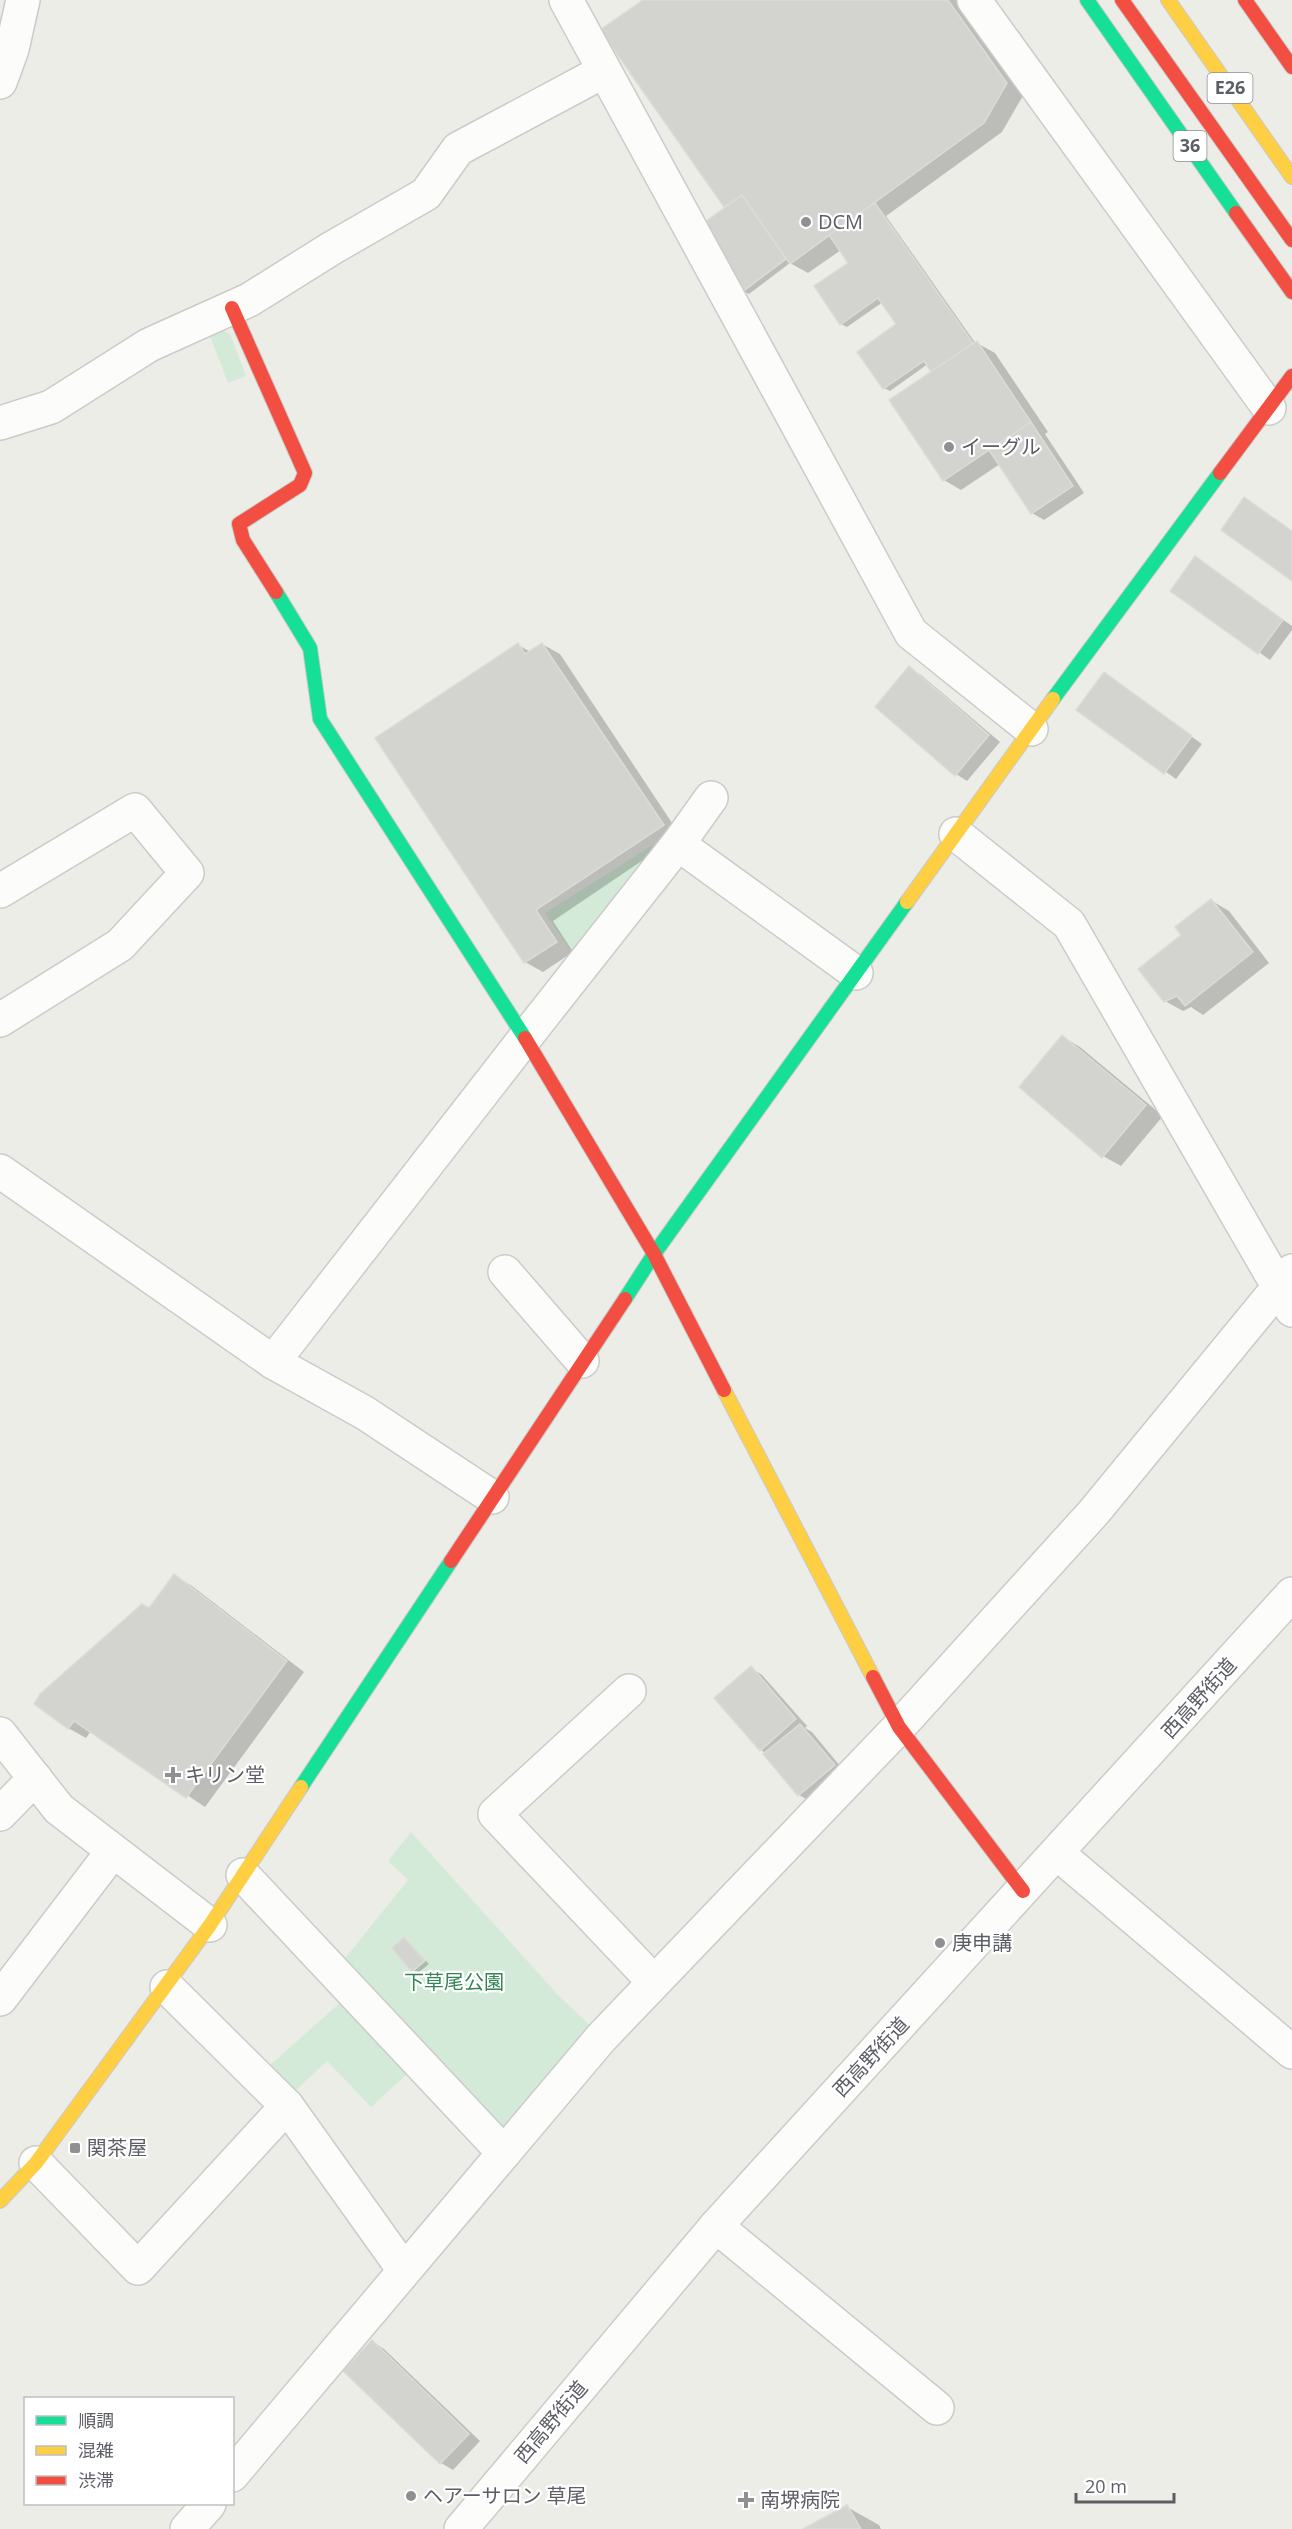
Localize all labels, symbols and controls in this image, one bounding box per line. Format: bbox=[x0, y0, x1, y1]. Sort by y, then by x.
road number: E26 bbox=[1208, 73, 1252, 103]
road number: 36 bbox=[1174, 131, 1206, 161]
place label: DCM bbox=[818, 208, 863, 235]
marker: DCM bbox=[799, 215, 813, 229]
place label: イーグル bbox=[961, 433, 1041, 460]
marker: イーグル bbox=[942, 440, 956, 454]
street label: 西高野街道 bbox=[1155, 1651, 1242, 1744]
place label: キリン堂 bbox=[185, 1761, 265, 1788]
marker: キリン堂 bbox=[166, 1768, 180, 1782]
place label: 庚申講 bbox=[952, 1929, 1012, 1956]
marker: 庚申講 bbox=[933, 1936, 947, 1950]
park label: 下草尾公園 bbox=[404, 1968, 504, 1995]
street label: 西高野街道 bbox=[827, 2011, 915, 2102]
place label: 関茶屋 bbox=[87, 2134, 147, 2161]
marker: 関茶屋 bbox=[68, 2141, 82, 2155]
street label: 西高野街道 bbox=[508, 2375, 593, 2469]
legend bbox=[24, 2397, 234, 2505]
text: 順調 bbox=[78, 2408, 114, 2432]
text: 混雑 bbox=[78, 2438, 114, 2462]
scale bar bbox=[1076, 2466, 1174, 2504]
text: 渋滞 bbox=[78, 2468, 114, 2492]
text: 20 m bbox=[1085, 2474, 1127, 2498]
place label: ヘアーサロン 草尾 bbox=[423, 2482, 587, 2509]
place label: 南堺病院 bbox=[760, 2486, 840, 2513]
marker: ヘアーサロン 草尾 bbox=[404, 2489, 418, 2503]
marker: 南堺病院 bbox=[737, 2491, 755, 2509]

